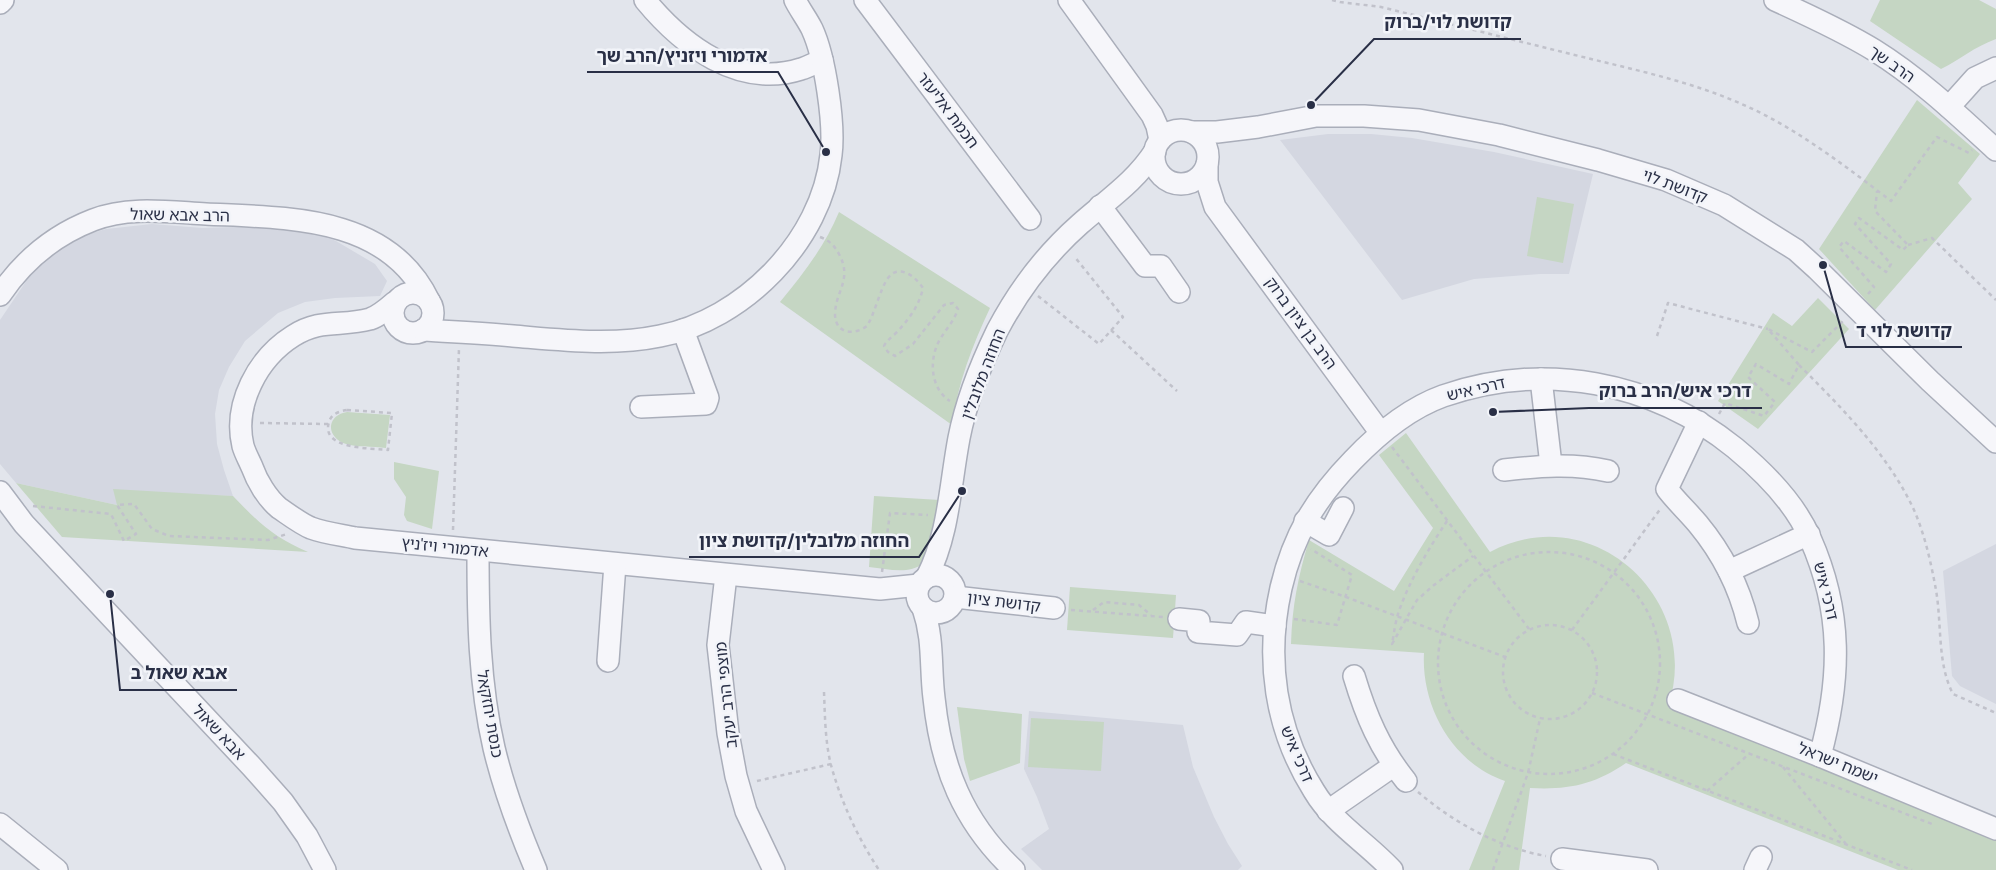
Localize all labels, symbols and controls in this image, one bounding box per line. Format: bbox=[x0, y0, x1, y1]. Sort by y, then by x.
callout: קדושת לוי/ברוק bbox=[1374, 6, 1521, 39]
text: קדושת לוי/ברוק bbox=[1384, 10, 1512, 34]
callout: אדמורי ויזניץ/הרב שך bbox=[587, 39, 778, 72]
street label: הרב שך bbox=[1865, 41, 1919, 87]
text: אדמורי ויזניץ/הרב שך bbox=[597, 44, 767, 68]
street label: חכמת אליעזר bbox=[912, 68, 984, 152]
street label: קדושת לוי bbox=[1639, 164, 1711, 208]
street label: הרב אבא שאול bbox=[130, 204, 230, 226]
street label: הרב בן ציון ברוק bbox=[1260, 273, 1342, 373]
callout: קדושת לוי ד bbox=[1846, 314, 1962, 347]
text: קדושת לוי ד bbox=[1856, 319, 1952, 343]
street label: החוזה מלובלין bbox=[956, 325, 1010, 423]
street label: דרכי איש bbox=[1445, 372, 1508, 406]
callout: דרכי איש/הרב ברוק bbox=[1589, 375, 1762, 408]
text: דרכי איש/הרב ברוק bbox=[1599, 379, 1751, 403]
callout: החוזה מלובלין/קדושת ציון bbox=[689, 524, 919, 557]
text: החוזה מלובלין/קדושת ציון bbox=[699, 529, 909, 553]
street label: אדמורי ויז'ניץ bbox=[400, 532, 490, 562]
street label: דרכי איש bbox=[1809, 560, 1843, 623]
street label: קדושת ציון bbox=[966, 587, 1042, 617]
street label: מוצפי הרב יעקב bbox=[710, 641, 742, 749]
callout: אבא שאול ב bbox=[120, 657, 237, 690]
text: אבא שאול ב bbox=[131, 661, 227, 685]
street label: כנסת יחזקאל bbox=[472, 669, 508, 759]
street label: אבא שאול bbox=[188, 700, 250, 764]
street label: דרכי איש bbox=[1276, 722, 1318, 786]
street label: ישמח ישראל bbox=[1795, 737, 1881, 789]

